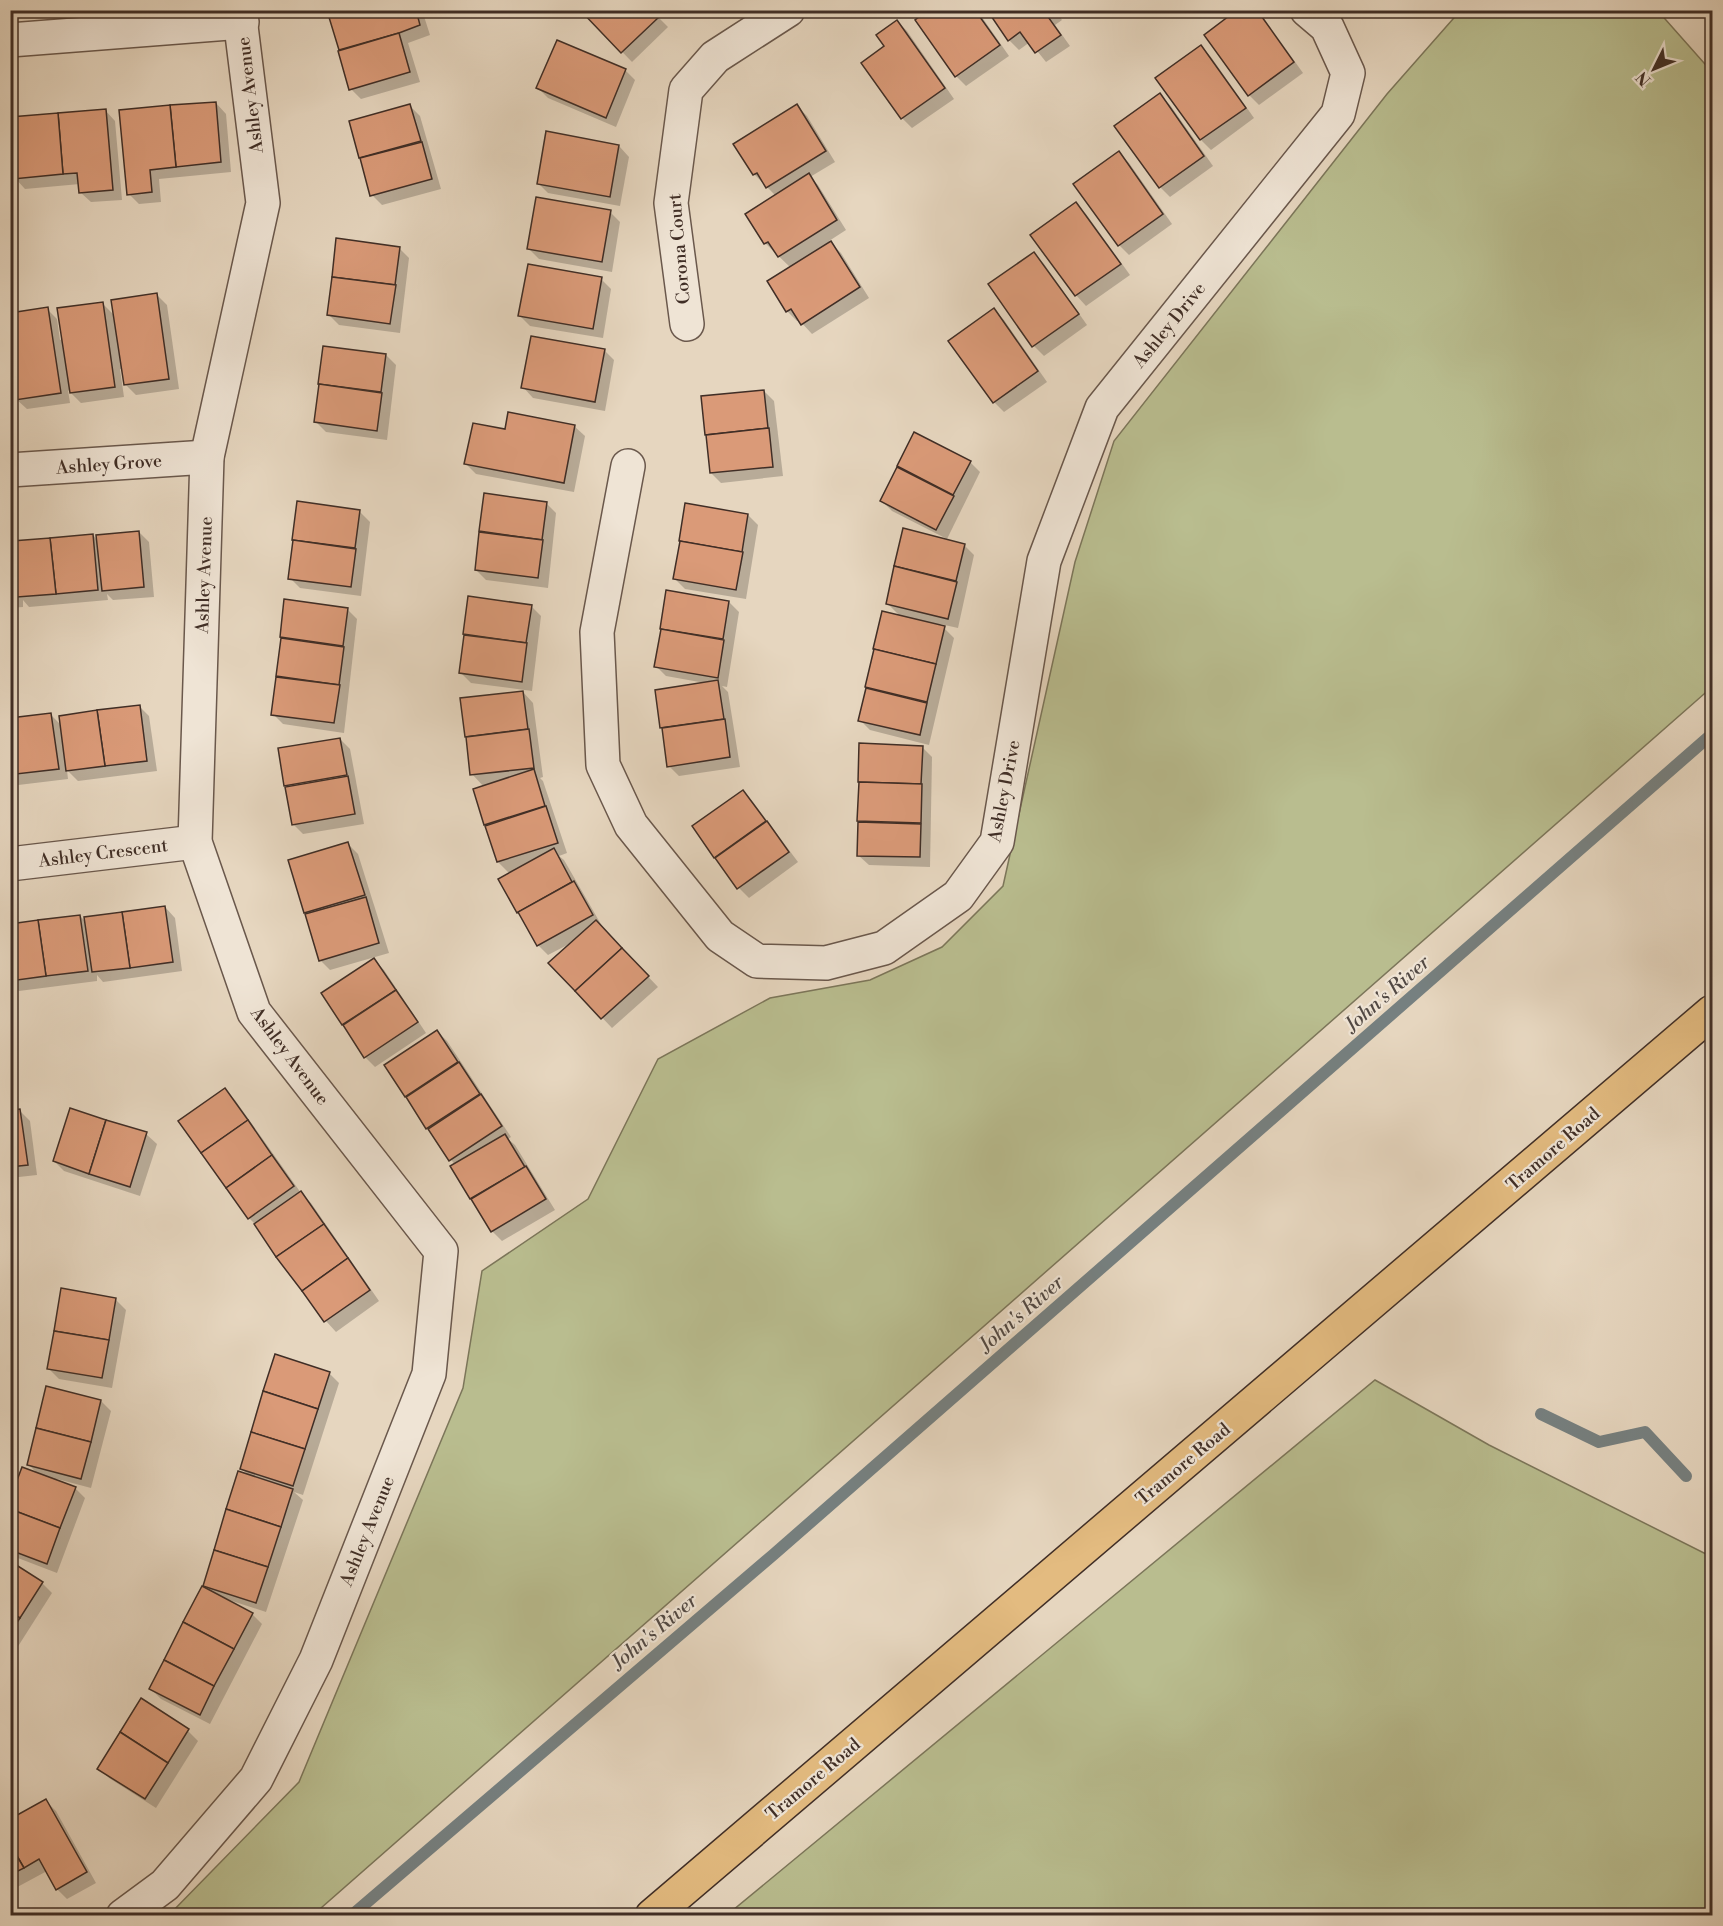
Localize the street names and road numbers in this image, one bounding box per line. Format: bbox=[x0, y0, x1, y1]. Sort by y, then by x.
street label: Ashley Avenue bbox=[232, 35, 269, 155]
street label: Corona Court bbox=[663, 192, 696, 305]
street label: Ashley Drive bbox=[1127, 278, 1211, 374]
street label: Ashley Grove bbox=[54, 449, 163, 480]
street label: Ashley Avenue bbox=[191, 516, 218, 635]
street label: Ashley Drive bbox=[983, 738, 1026, 845]
street label: Ashley Crescent bbox=[36, 834, 170, 873]
street label: Ashley Avenue bbox=[245, 1002, 334, 1110]
street label: Tramore Road bbox=[1502, 1102, 1606, 1196]
street label: Tramore Road bbox=[1131, 1418, 1236, 1511]
street label: Ashley Avenue bbox=[334, 1473, 400, 1591]
street label: Tramore Road bbox=[761, 1733, 866, 1826]

